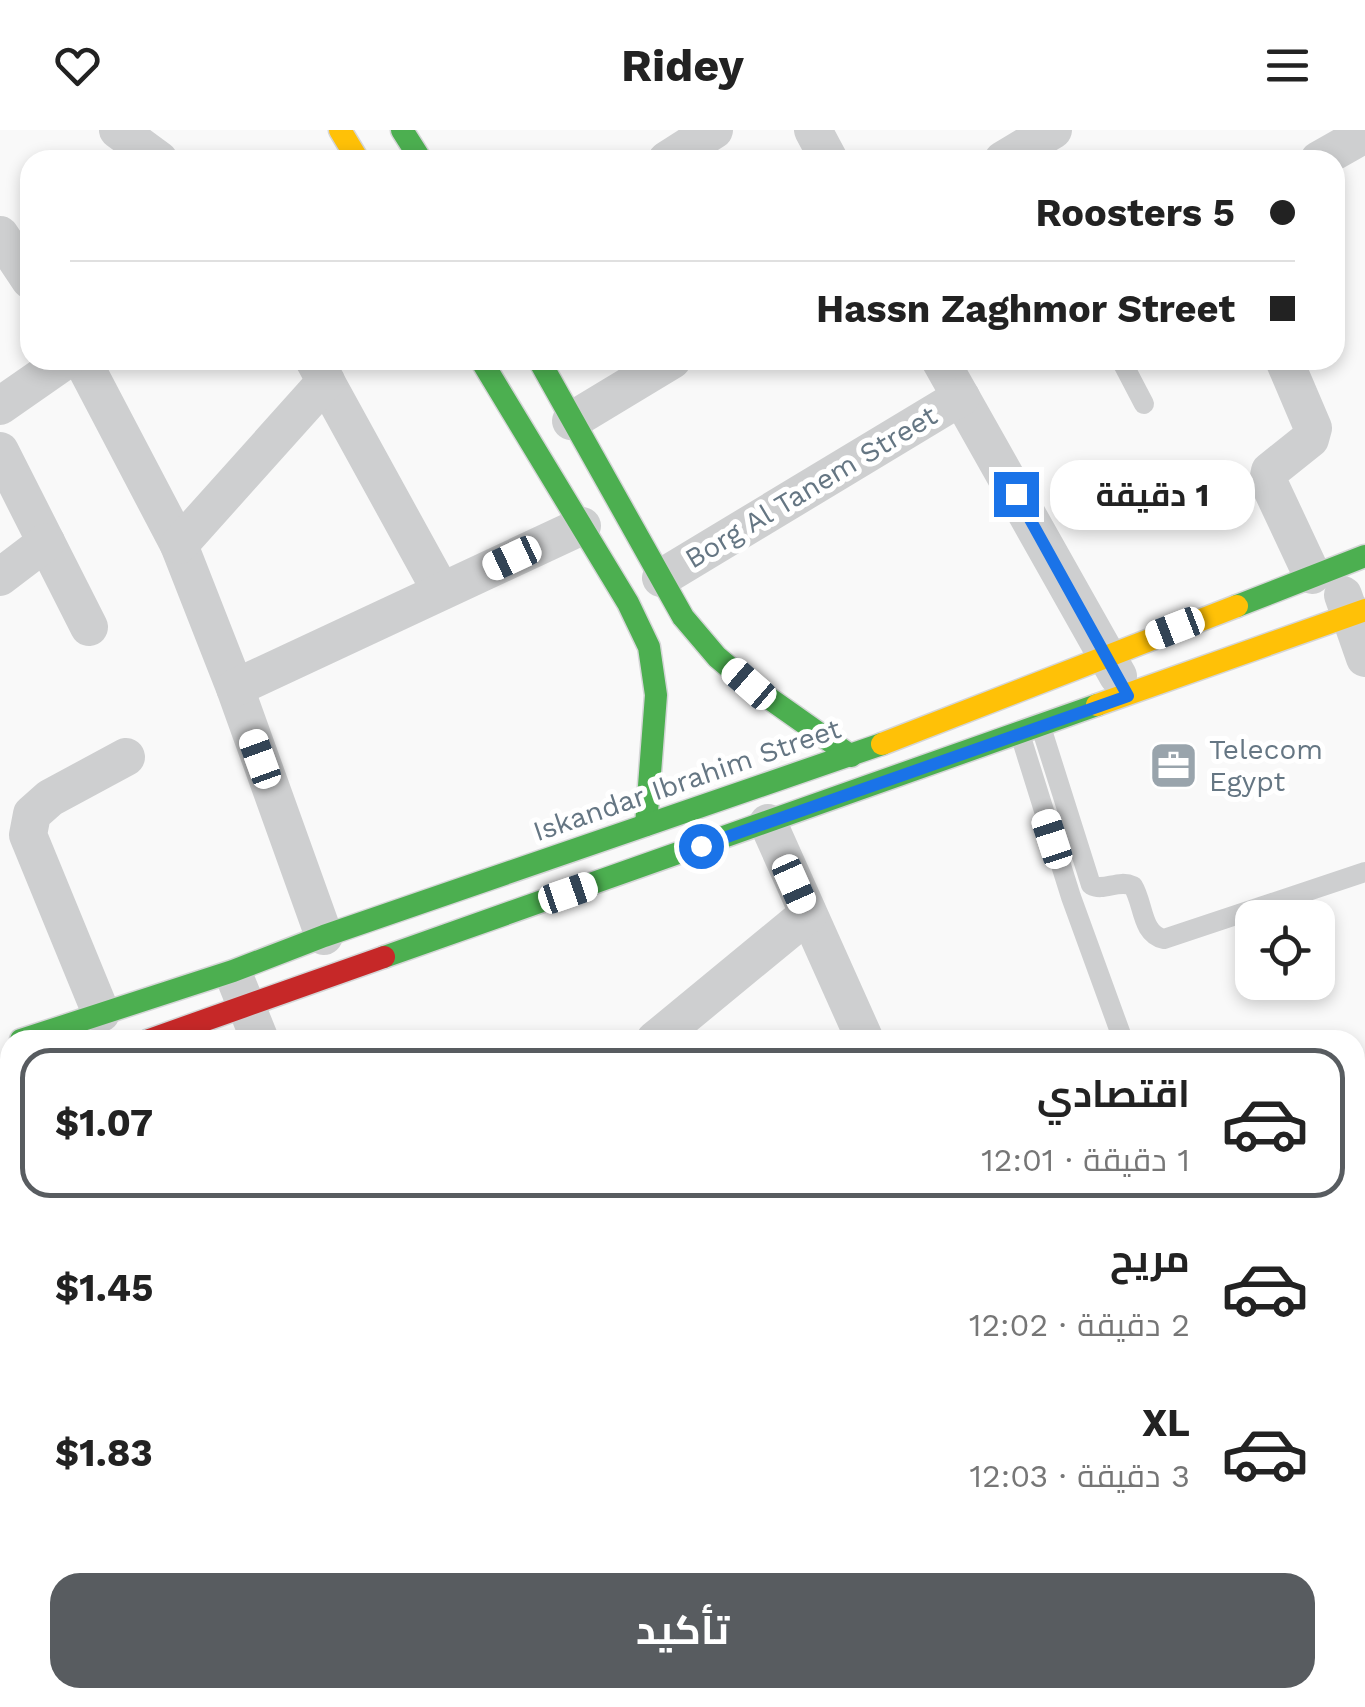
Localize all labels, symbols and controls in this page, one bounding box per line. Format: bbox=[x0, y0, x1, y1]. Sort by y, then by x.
icon: heart bbox=[50, 38, 105, 93]
icon: menu bbox=[1260, 38, 1315, 93]
text: Ridey bbox=[621, 39, 744, 92]
text: 5 Roosters bbox=[1035, 191, 1235, 235]
text: Hassn Zaghmor Street bbox=[816, 287, 1235, 331]
street label: Borg Al Tanem Street bbox=[679, 399, 943, 575]
callout: 1 دقيقة bbox=[1051, 459, 1256, 529]
route end bbox=[994, 472, 1039, 517]
text: 1 دقيقة bbox=[1096, 476, 1209, 514]
car bbox=[478, 532, 546, 584]
car bbox=[1142, 603, 1208, 653]
car bbox=[717, 653, 781, 715]
street label: Iskandar Ibrahim Street bbox=[529, 712, 845, 848]
car bbox=[236, 726, 284, 792]
place label: Telecom Egypt bbox=[1209, 733, 1323, 798]
office icon: Telecom Egypt bbox=[1148, 739, 1200, 791]
car bbox=[1028, 806, 1076, 872]
route start bbox=[679, 824, 724, 869]
car bbox=[768, 850, 820, 918]
car bbox=[535, 869, 601, 917]
map controls bbox=[1235, 900, 1335, 1000]
button: locate bbox=[1235, 900, 1335, 1000]
text: اقتصادي bbox=[1037, 1072, 1190, 1116]
icon: car bbox=[1220, 1078, 1310, 1168]
text: $1.07 bbox=[55, 1101, 153, 1145]
text: 1 دقيقة · 12:01 bbox=[981, 1141, 1190, 1179]
text: مريح bbox=[1110, 1237, 1190, 1281]
icon: car bbox=[1220, 1243, 1310, 1333]
text: $1.45 bbox=[55, 1266, 153, 1310]
text: 2 دقيقة · 12:02 bbox=[969, 1306, 1190, 1344]
text: XL bbox=[1142, 1401, 1190, 1445]
icon: car bbox=[1220, 1408, 1310, 1498]
text: $1.83 bbox=[55, 1431, 153, 1475]
text: 3 دقيقة · 12:03 bbox=[970, 1457, 1190, 1495]
button: تأكيد bbox=[50, 1573, 1315, 1688]

